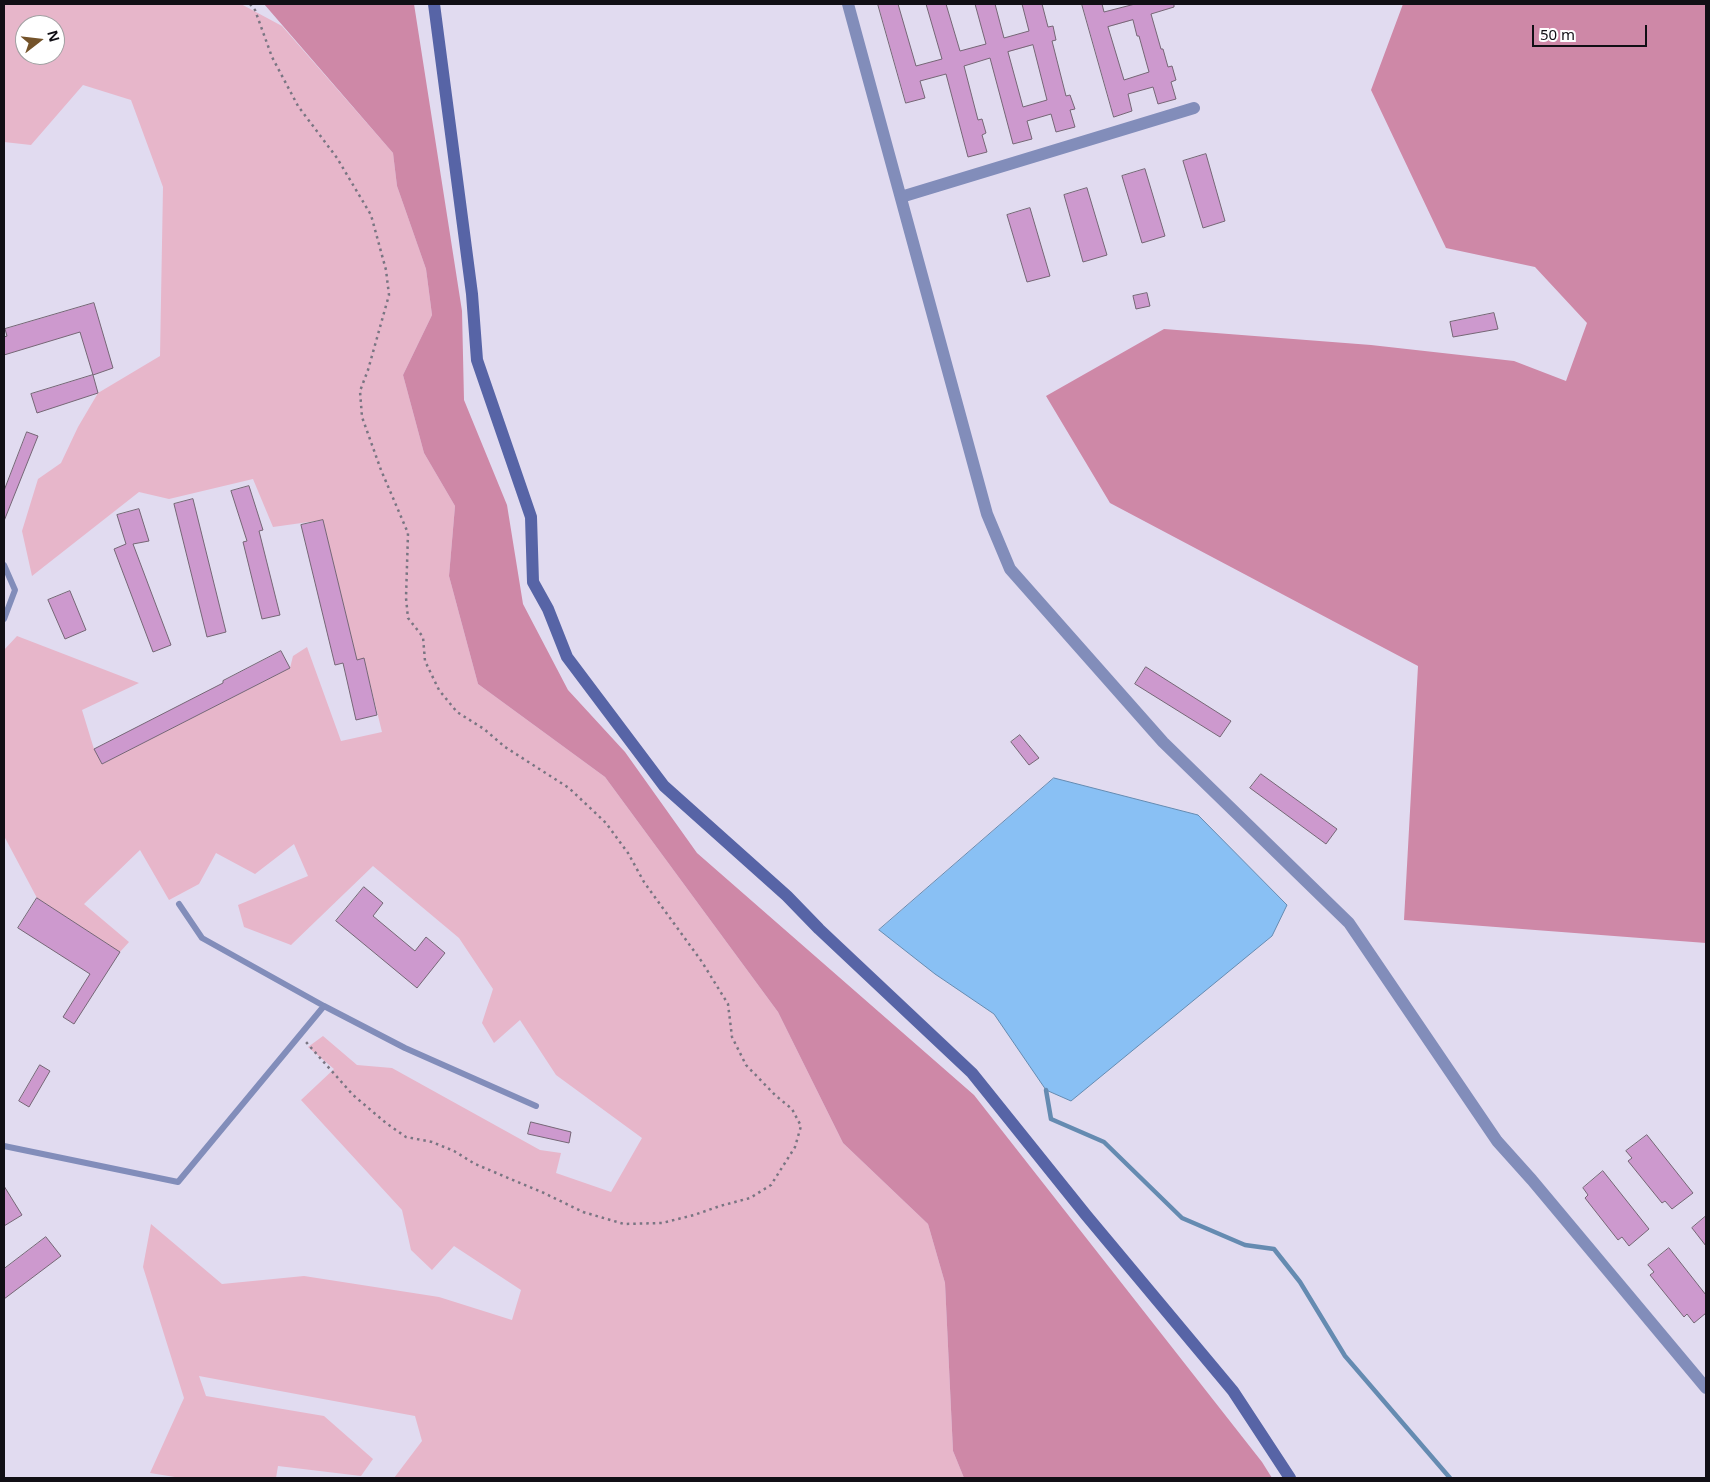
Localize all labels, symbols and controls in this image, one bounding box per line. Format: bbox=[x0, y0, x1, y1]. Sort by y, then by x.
north arrow bbox=[15, 15, 65, 65]
scale bar bbox=[1535, 15, 1650, 47]
text: 50 m bbox=[1540, 24, 1575, 44]
text: N bbox=[43, 28, 65, 44]

